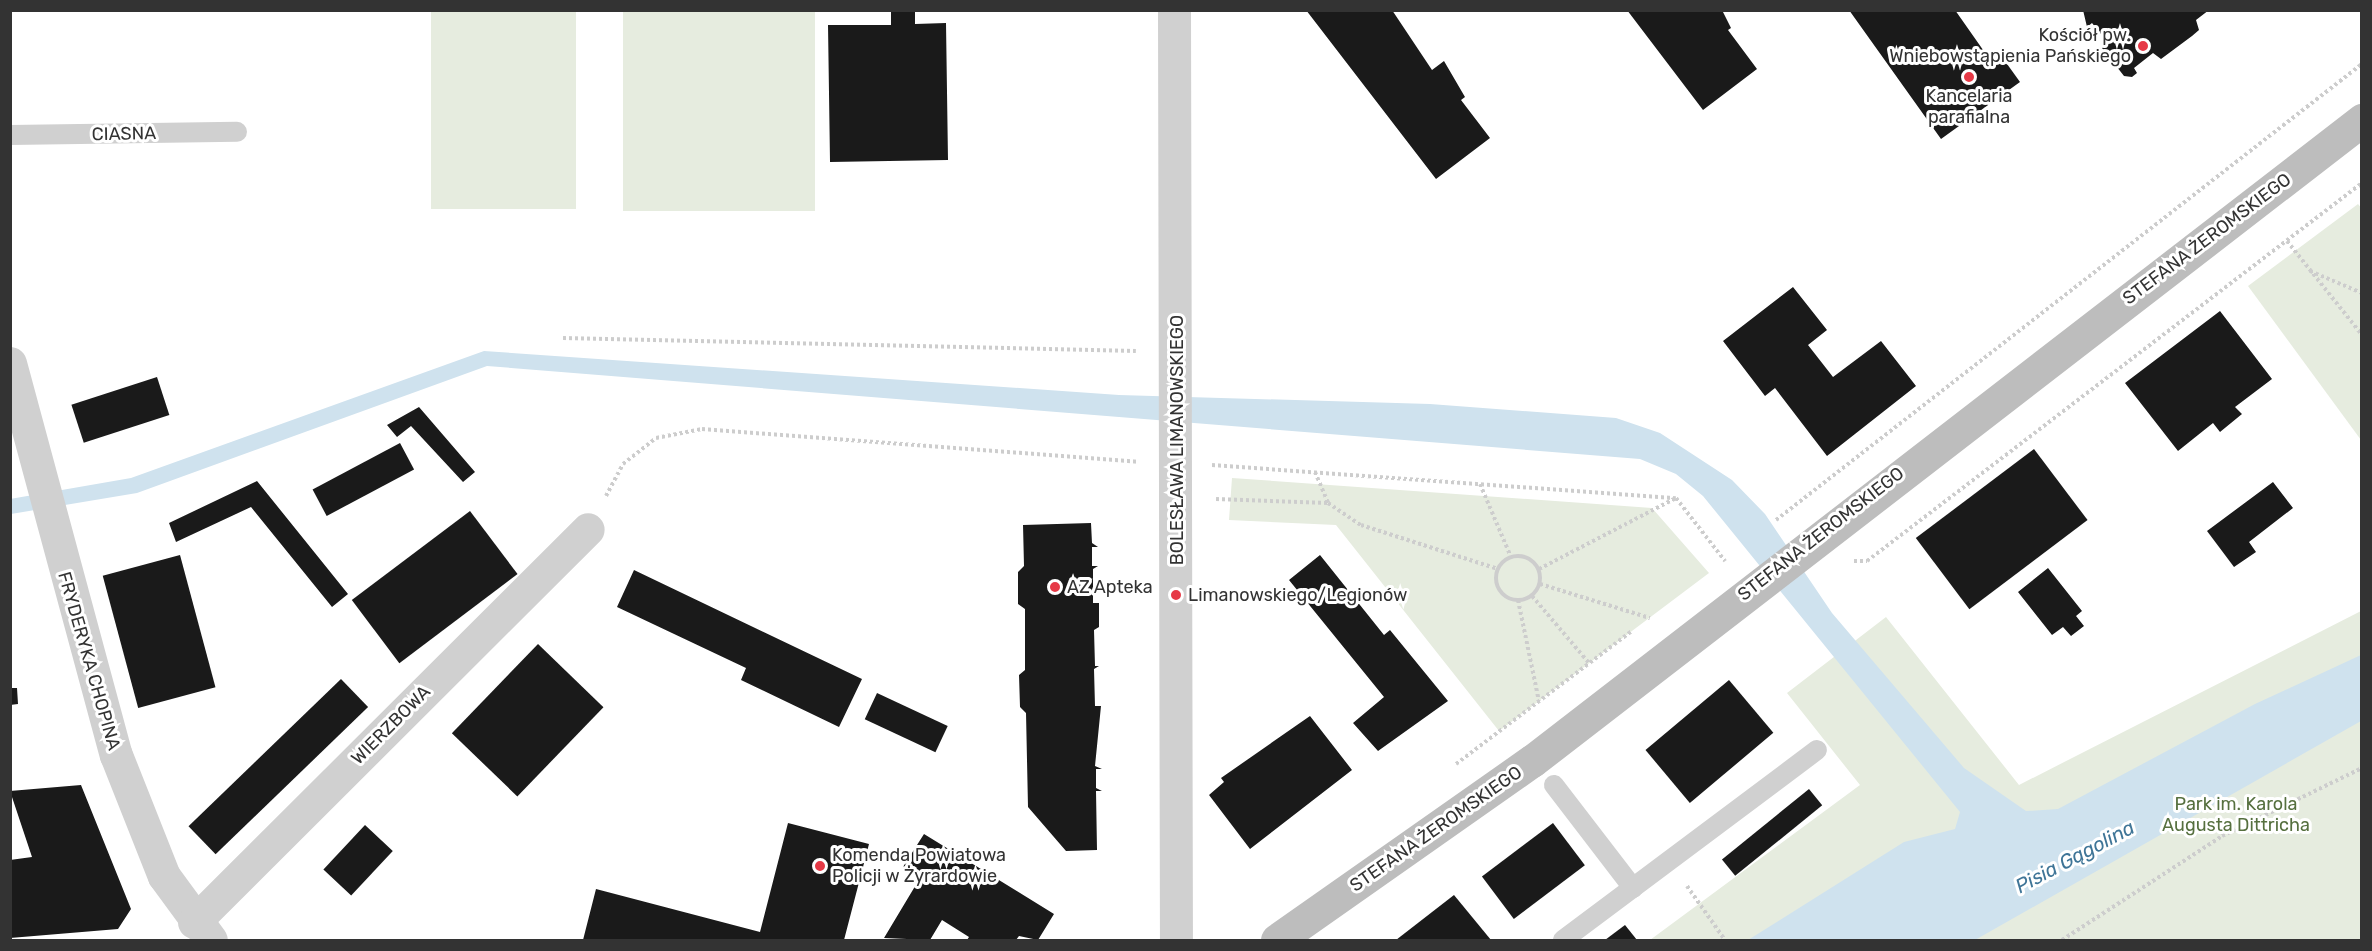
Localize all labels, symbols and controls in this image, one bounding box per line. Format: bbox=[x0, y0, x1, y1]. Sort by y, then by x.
place label: Kościół pw. Wniebowstąpienia Pańskiego bbox=[1889, 25, 2131, 68]
marker: Kościół pw. Wniebowstąpienia Pańskiego bbox=[2136, 39, 2150, 53]
marker: Kancelaria parafialna bbox=[1962, 70, 1976, 84]
place label: Kancelaria parafialna bbox=[1926, 86, 2012, 128]
street label: CIASNA bbox=[92, 123, 156, 145]
street label: STEFANA ŻEROMSKIEGO bbox=[2119, 169, 2295, 309]
street label: BOLESŁAWA LIMANOWSKIEGO bbox=[1166, 314, 1188, 566]
street label: STEFANA ŻEROMSKIEGO bbox=[1733, 462, 1909, 606]
street label: FRYDERYKA CHOPINA bbox=[53, 569, 125, 753]
place label: AZ Apteka bbox=[1067, 576, 1153, 598]
marker: AZ Apteka bbox=[1048, 580, 1062, 594]
place label: Limanowskiego/Legionów bbox=[1188, 584, 1407, 606]
marker: Limanowskiego/Legionów bbox=[1169, 588, 1183, 602]
street label: WIERZBOWA bbox=[347, 681, 435, 769]
street label: STEFANA ŻEROMSKIEGO bbox=[1346, 761, 1526, 897]
park label: Park im. Karola Augusta Dittricha bbox=[2162, 794, 2310, 836]
water label: Pisia Gągolina bbox=[2011, 815, 2139, 899]
place label: Komenda Powiatowa Policji w Żyrardowie bbox=[832, 845, 1006, 888]
marker: Komenda Powiatowa Policji w Żyrardowie bbox=[813, 859, 827, 873]

